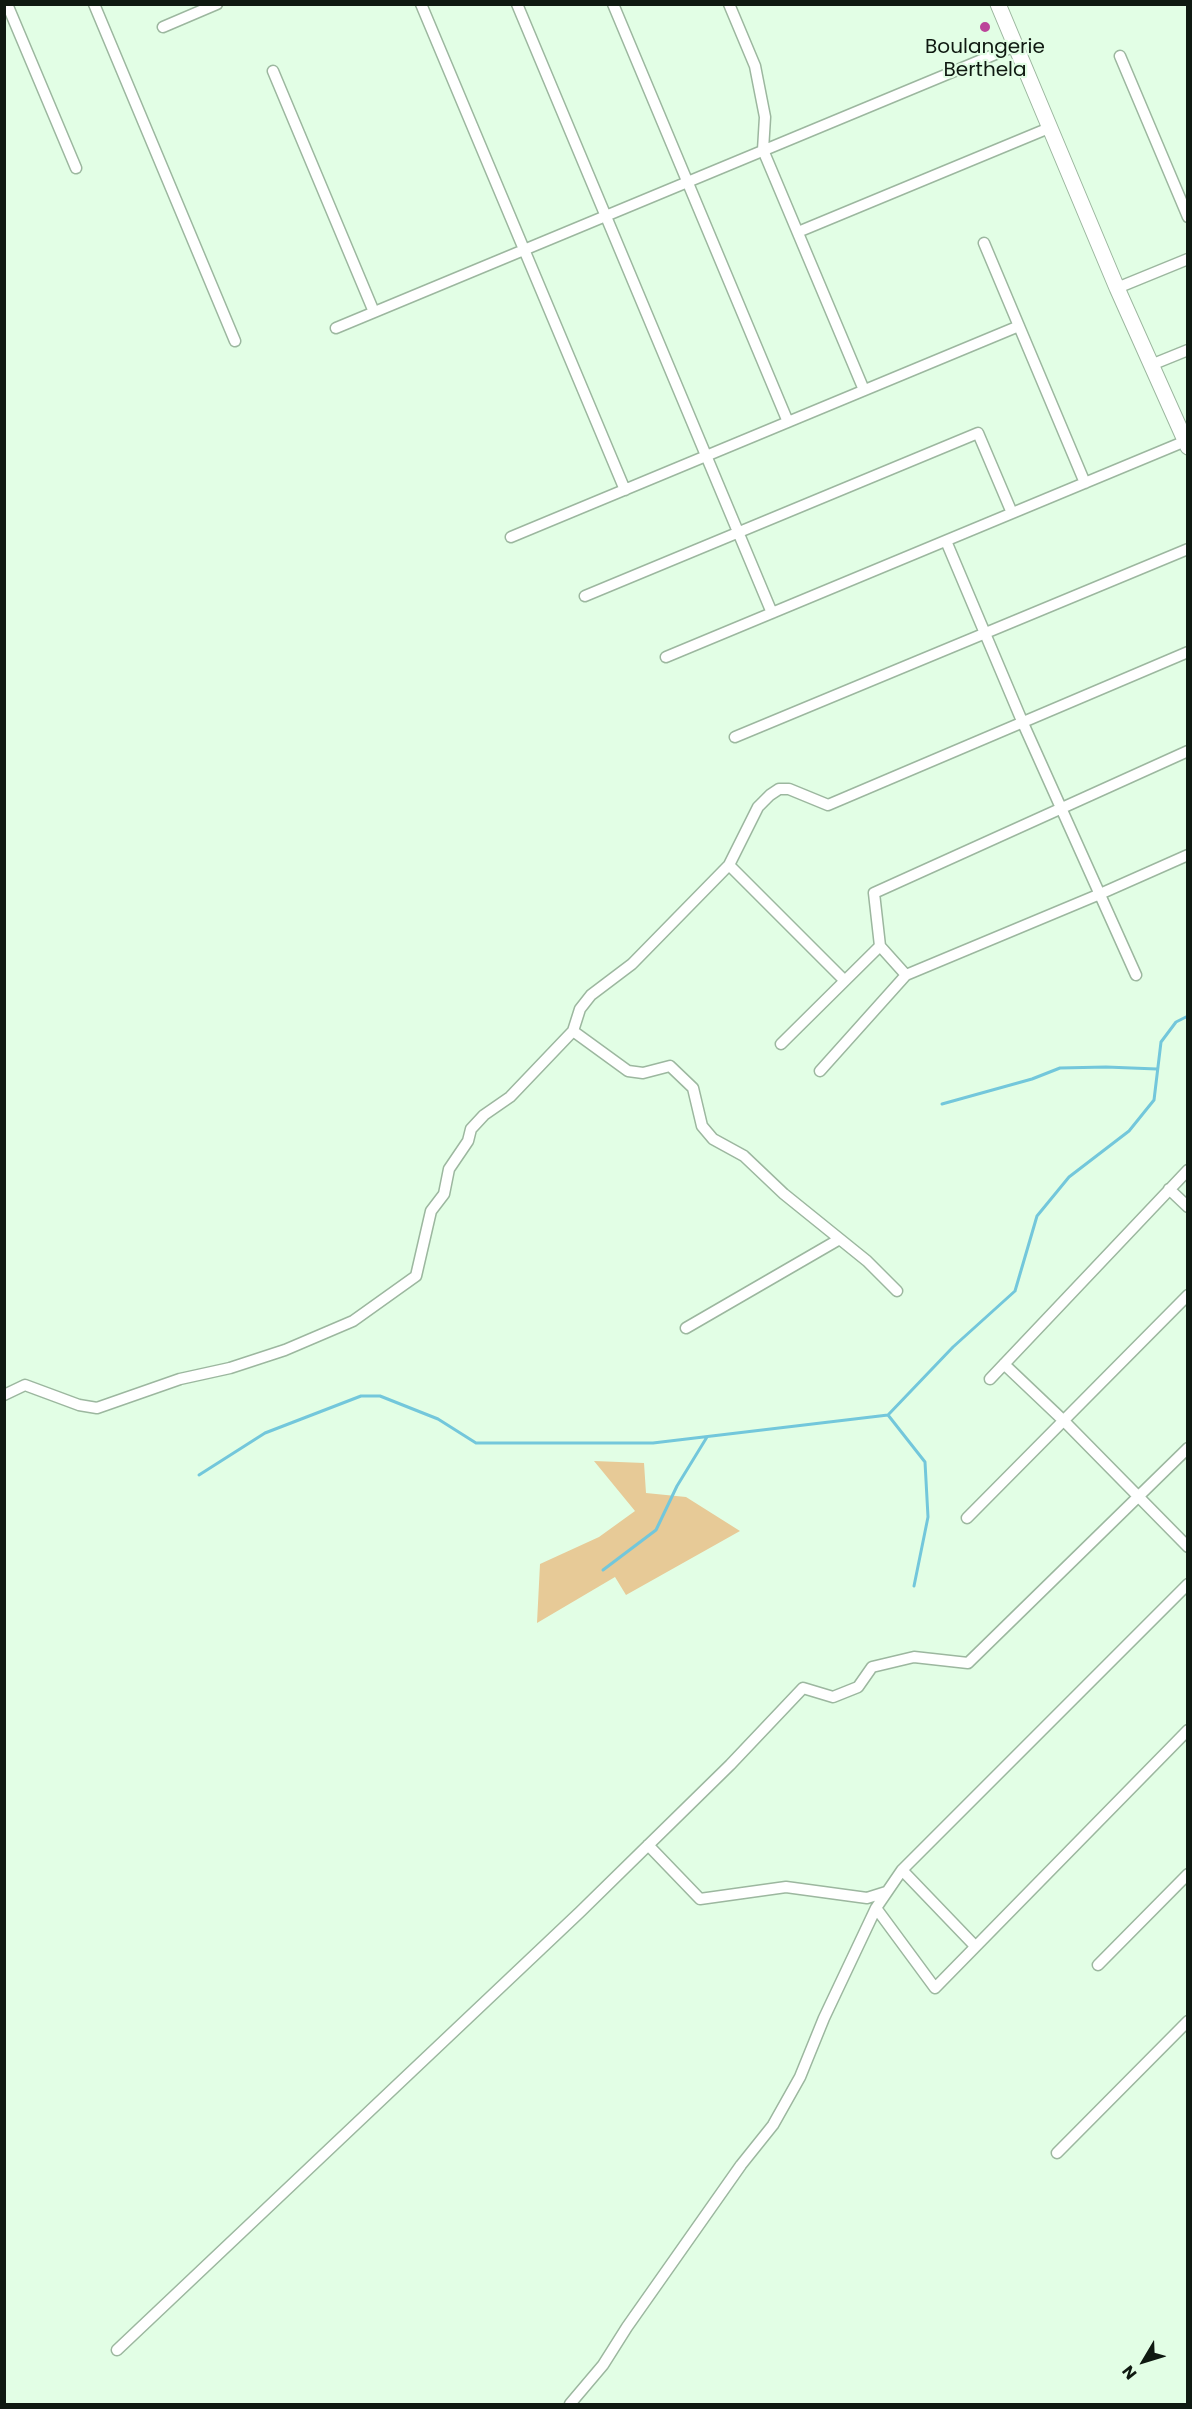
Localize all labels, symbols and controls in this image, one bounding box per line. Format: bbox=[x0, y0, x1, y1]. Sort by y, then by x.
marker: Boulangerie Berthela bbox=[978, 20, 992, 34]
place label: Boulangerie Berthela bbox=[925, 36, 1045, 83]
north arrow bbox=[1114, 2331, 1174, 2391]
text: N bbox=[1117, 2361, 1142, 2384]

